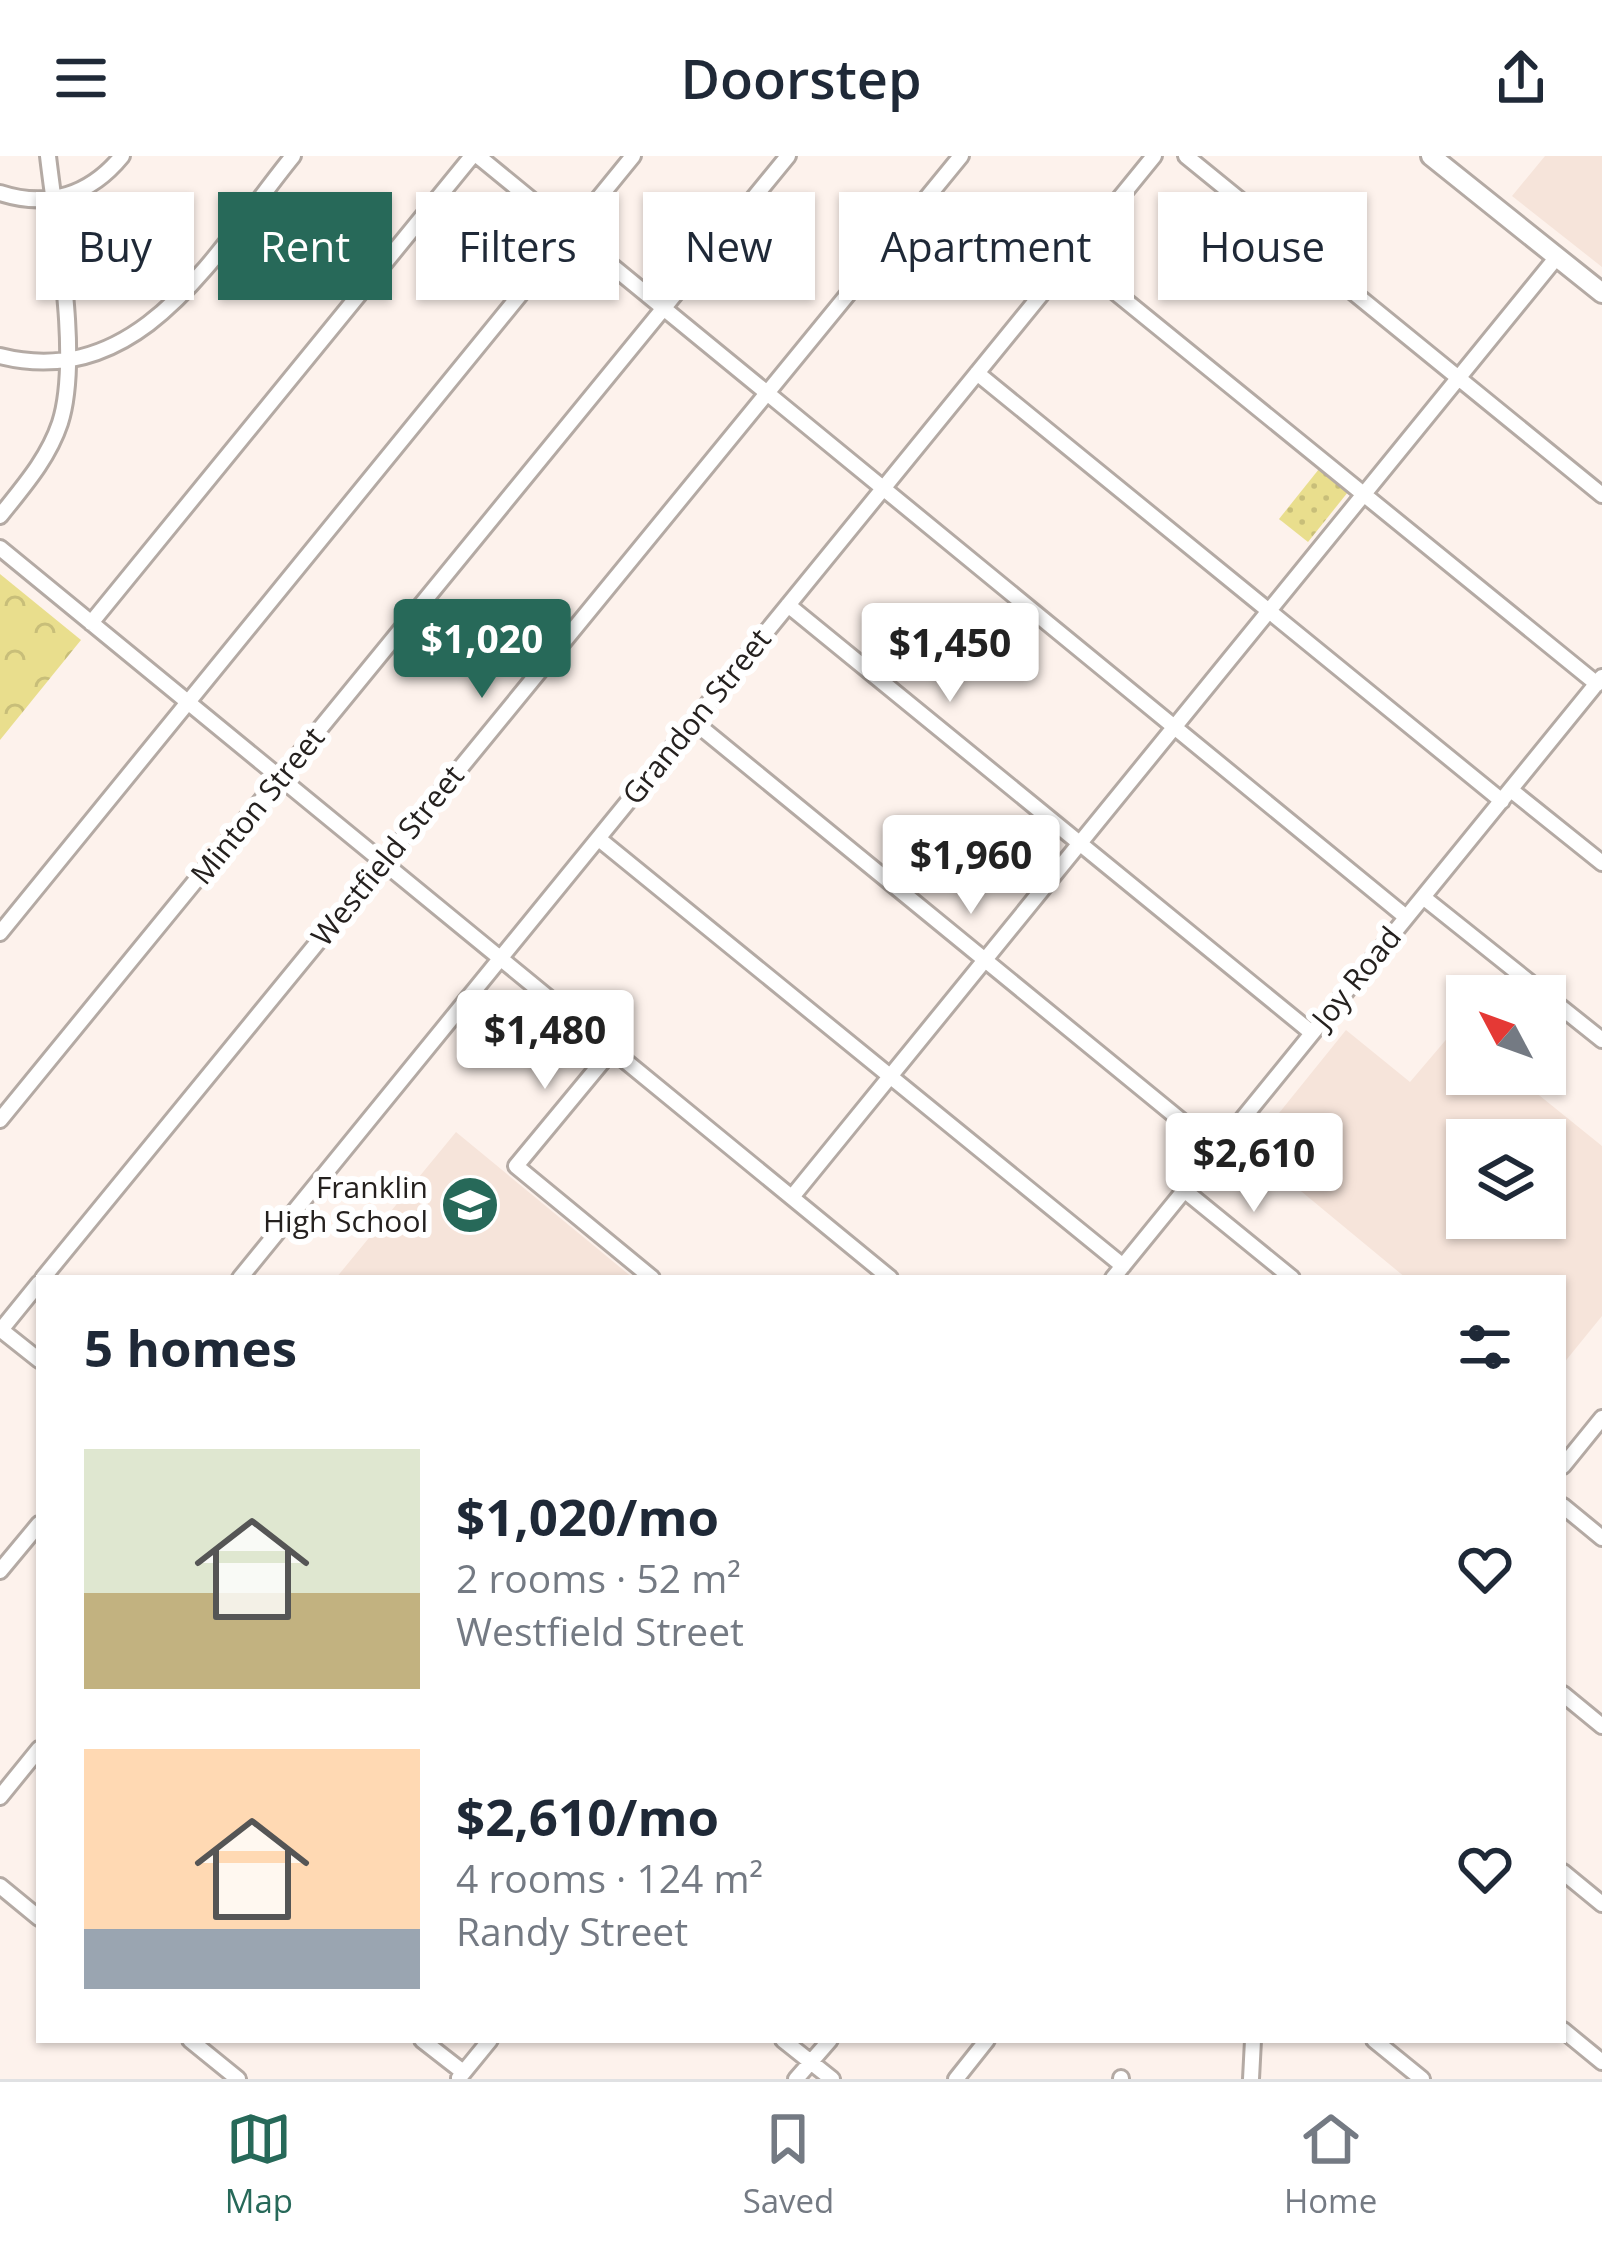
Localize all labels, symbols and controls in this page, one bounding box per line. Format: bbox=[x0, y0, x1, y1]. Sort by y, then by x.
text: Doorstep bbox=[680, 41, 922, 115]
icon: menu bbox=[48, 45, 114, 111]
icon: share bbox=[1488, 45, 1554, 111]
chip: Buy bbox=[36, 192, 194, 300]
chip: Rent bbox=[218, 192, 392, 300]
chip: Filters bbox=[416, 192, 619, 300]
chip: New bbox=[643, 192, 815, 300]
chip: Apartment bbox=[839, 192, 1134, 300]
chip: House bbox=[1158, 192, 1367, 300]
pin: $1,020 bbox=[384, 599, 580, 701]
pin: $1,450 bbox=[852, 603, 1048, 705]
text: $1,020 bbox=[421, 611, 543, 664]
text: $1,450 bbox=[889, 615, 1011, 668]
street label: Grandon Street bbox=[612, 619, 780, 813]
street label: Minton Street bbox=[181, 718, 333, 892]
street label: Westfield Street bbox=[301, 756, 472, 954]
pin: $1,960 bbox=[873, 815, 1069, 917]
text: $1,960 bbox=[910, 827, 1032, 880]
street label: Joy Road bbox=[1300, 917, 1410, 1039]
north arrow bbox=[1446, 975, 1566, 1095]
map controls bbox=[1446, 975, 1566, 1239]
pin: $1,480 bbox=[447, 990, 643, 1092]
text: $1,480 bbox=[484, 1002, 606, 1055]
pin: $2,610 bbox=[1156, 1113, 1352, 1215]
button: layers bbox=[1446, 1119, 1566, 1239]
text: $2,610 bbox=[1193, 1125, 1315, 1178]
place label: Franklin High School bbox=[263, 1166, 428, 1241]
school or university icon: Franklin High School bbox=[439, 1174, 501, 1236]
text: 5 homes bbox=[84, 1312, 297, 1382]
icon: filters bbox=[1452, 1314, 1518, 1380]
text: $1,020/mo bbox=[456, 1481, 719, 1551]
icon: home bbox=[180, 1497, 324, 1641]
icon: heart bbox=[1452, 1536, 1518, 1602]
text: 2 rooms · 52 m² bbox=[456, 1551, 741, 1604]
text: Westfield Street bbox=[456, 1604, 744, 1657]
text: $2,610/mo bbox=[456, 1781, 719, 1851]
icon: home bbox=[180, 1797, 324, 1941]
icon: heart bbox=[1452, 1836, 1518, 1902]
text: 4 rooms · 124 m² bbox=[456, 1851, 763, 1904]
text: Randy Street bbox=[456, 1904, 688, 1957]
tab: Map bbox=[225, 2106, 293, 2223]
tab: Saved bbox=[743, 2106, 834, 2223]
tab: Home bbox=[1284, 2106, 1377, 2223]

